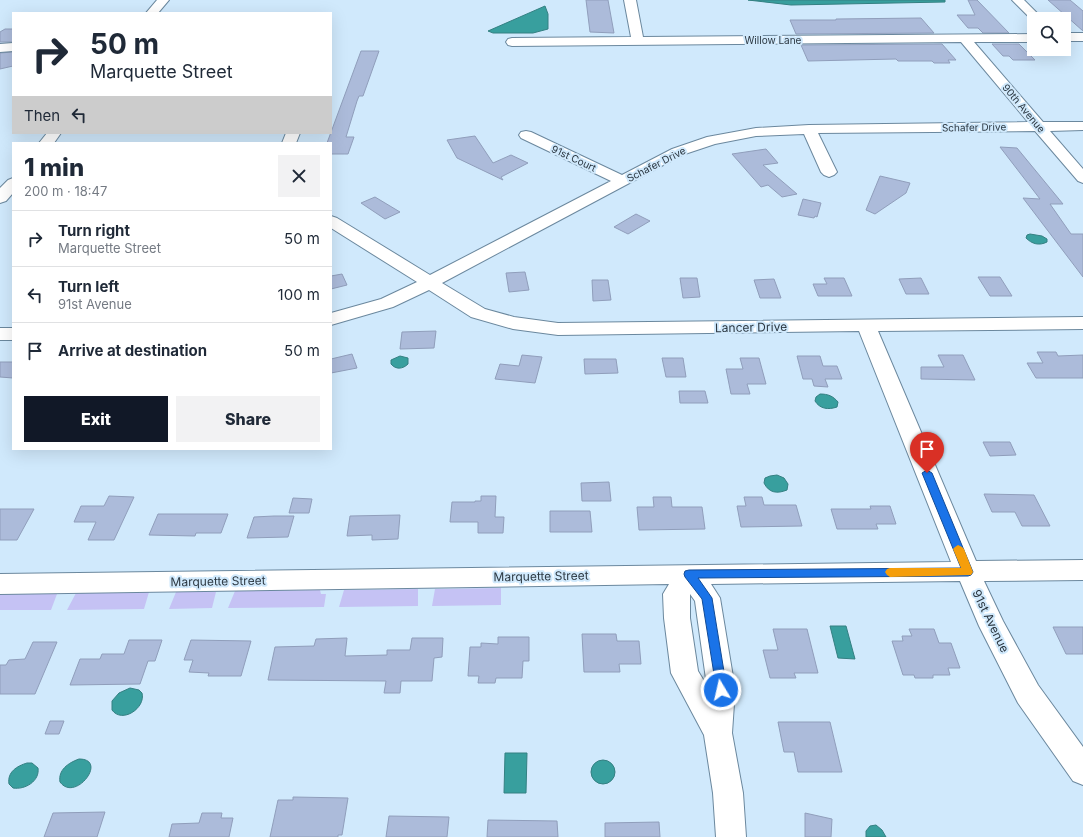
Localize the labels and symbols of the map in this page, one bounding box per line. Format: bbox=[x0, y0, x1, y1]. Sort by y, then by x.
street label: Willow Lane bbox=[745, 34, 802, 46]
street label: 90th Avenue bbox=[1000, 81, 1048, 135]
street label: Schafer Drive bbox=[942, 120, 1006, 134]
street label: 91st Court bbox=[550, 142, 599, 174]
street label: Schafer Drive bbox=[625, 144, 688, 184]
street label: Lancer Drive bbox=[715, 319, 787, 335]
pin bbox=[910, 432, 944, 473]
street label: Marquette Street bbox=[493, 568, 589, 584]
street label: Marquette Street bbox=[170, 573, 266, 589]
street label: 91st Avenue bbox=[969, 587, 1013, 655]
position arrow bbox=[700, 669, 742, 711]

